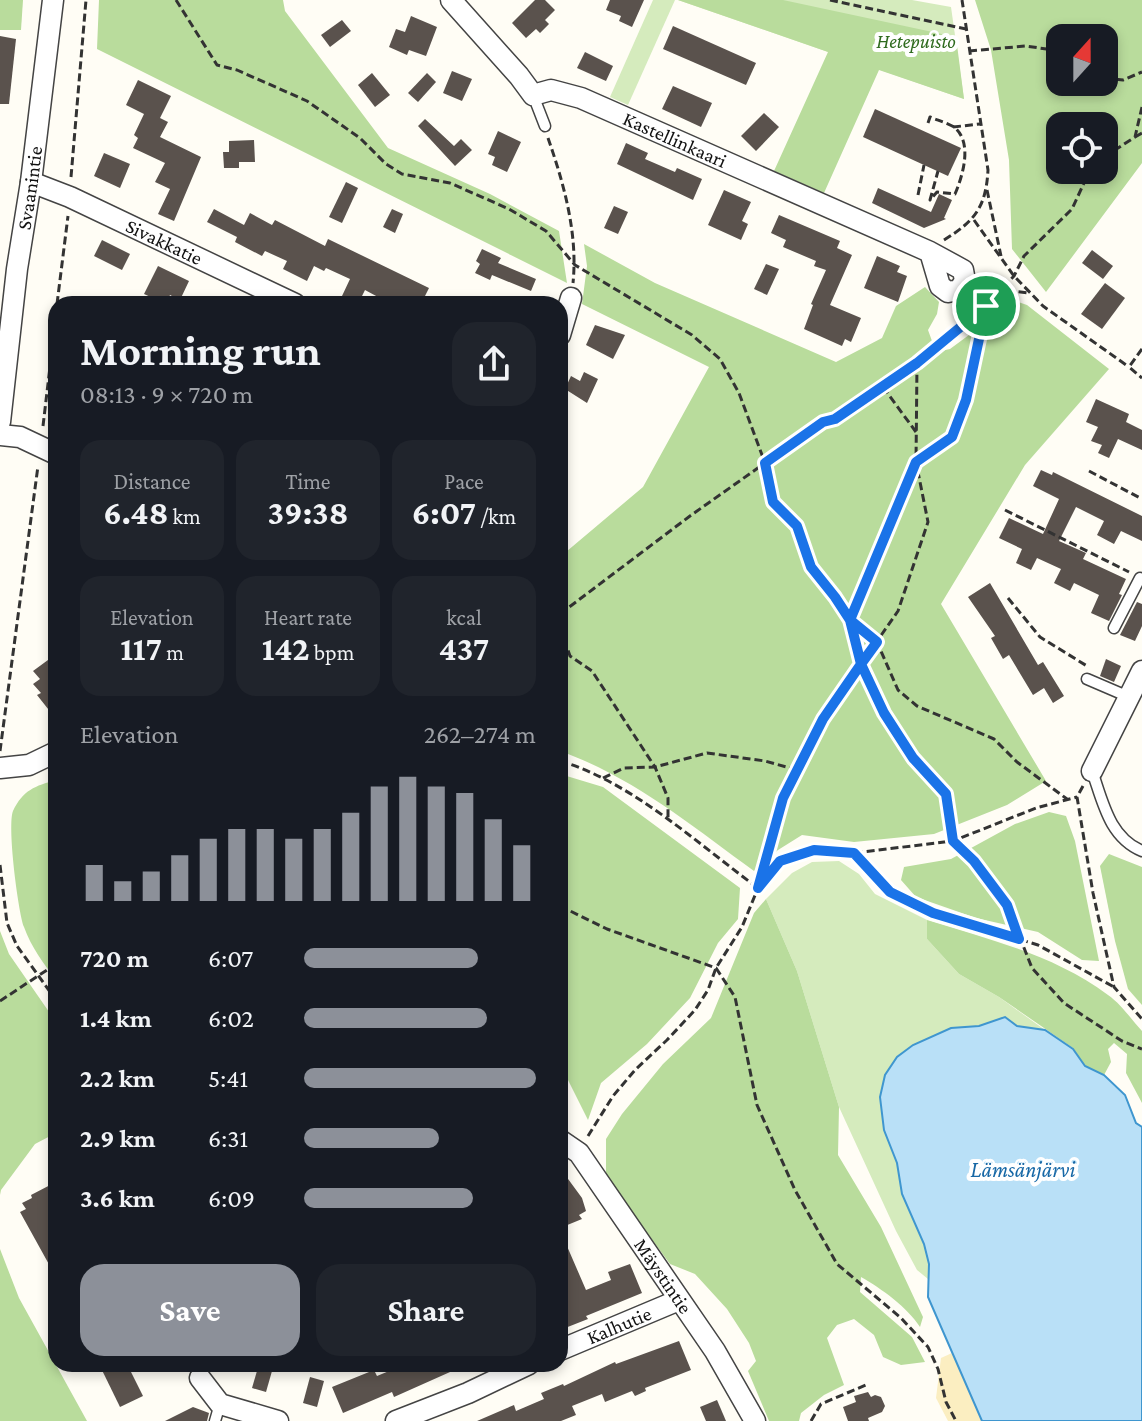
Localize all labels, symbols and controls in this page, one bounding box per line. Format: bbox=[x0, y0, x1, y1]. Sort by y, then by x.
north arrow bbox=[1046, 24, 1118, 96]
map controls bbox=[1046, 24, 1118, 184]
park label: Hetepuisto bbox=[876, 30, 956, 53]
street label: Kastellinkaari bbox=[620, 107, 730, 172]
button: locate bbox=[1046, 112, 1118, 184]
street label: Svaanintie bbox=[12, 145, 46, 231]
street label: Sivakkatie bbox=[122, 214, 206, 269]
pin bbox=[952, 272, 1020, 340]
icon: arrive bbox=[964, 284, 1008, 328]
button: share bbox=[452, 322, 536, 406]
text: Morning run bbox=[80, 326, 321, 374]
text: 08:13 · 9 × 720 m bbox=[80, 380, 253, 409]
text: Distance bbox=[114, 469, 190, 494]
text: Time bbox=[285, 469, 331, 494]
text: Pace bbox=[444, 469, 484, 494]
text: 6.48 bbox=[103, 494, 168, 531]
text: 39:38 bbox=[267, 494, 349, 531]
text: 6:07 bbox=[412, 494, 476, 531]
text: km bbox=[168, 504, 201, 529]
text: /km bbox=[476, 504, 516, 529]
text: Elevation bbox=[110, 605, 194, 630]
text: Heart rate bbox=[264, 605, 352, 630]
text: kcal bbox=[446, 605, 482, 630]
text: 117 bbox=[120, 630, 162, 667]
text: 142 bbox=[262, 630, 310, 667]
text: 437 bbox=[439, 630, 489, 667]
text: m bbox=[162, 640, 184, 665]
text: bpm bbox=[310, 640, 354, 665]
text: Elevation bbox=[80, 720, 178, 749]
text: 262–274 m bbox=[424, 720, 536, 749]
text: 720 m bbox=[80, 944, 149, 973]
text: 6:07 bbox=[208, 944, 253, 973]
text: 1.4 km bbox=[80, 1004, 152, 1033]
text: 6:02 bbox=[208, 1004, 254, 1033]
text: 2.2 km bbox=[80, 1064, 155, 1093]
text: 5:41 bbox=[208, 1064, 248, 1093]
text: 2.9 km bbox=[80, 1124, 156, 1153]
text: 6:31 bbox=[208, 1124, 248, 1153]
water label: Lämsänjärvi bbox=[971, 1157, 1075, 1183]
text: 3.6 km bbox=[80, 1184, 155, 1213]
text: 6:09 bbox=[208, 1184, 255, 1213]
street label: Mäystintie bbox=[630, 1234, 697, 1318]
button: Save bbox=[80, 1264, 300, 1356]
button: Share bbox=[316, 1264, 536, 1356]
street label: Kalhutie bbox=[583, 1302, 655, 1348]

